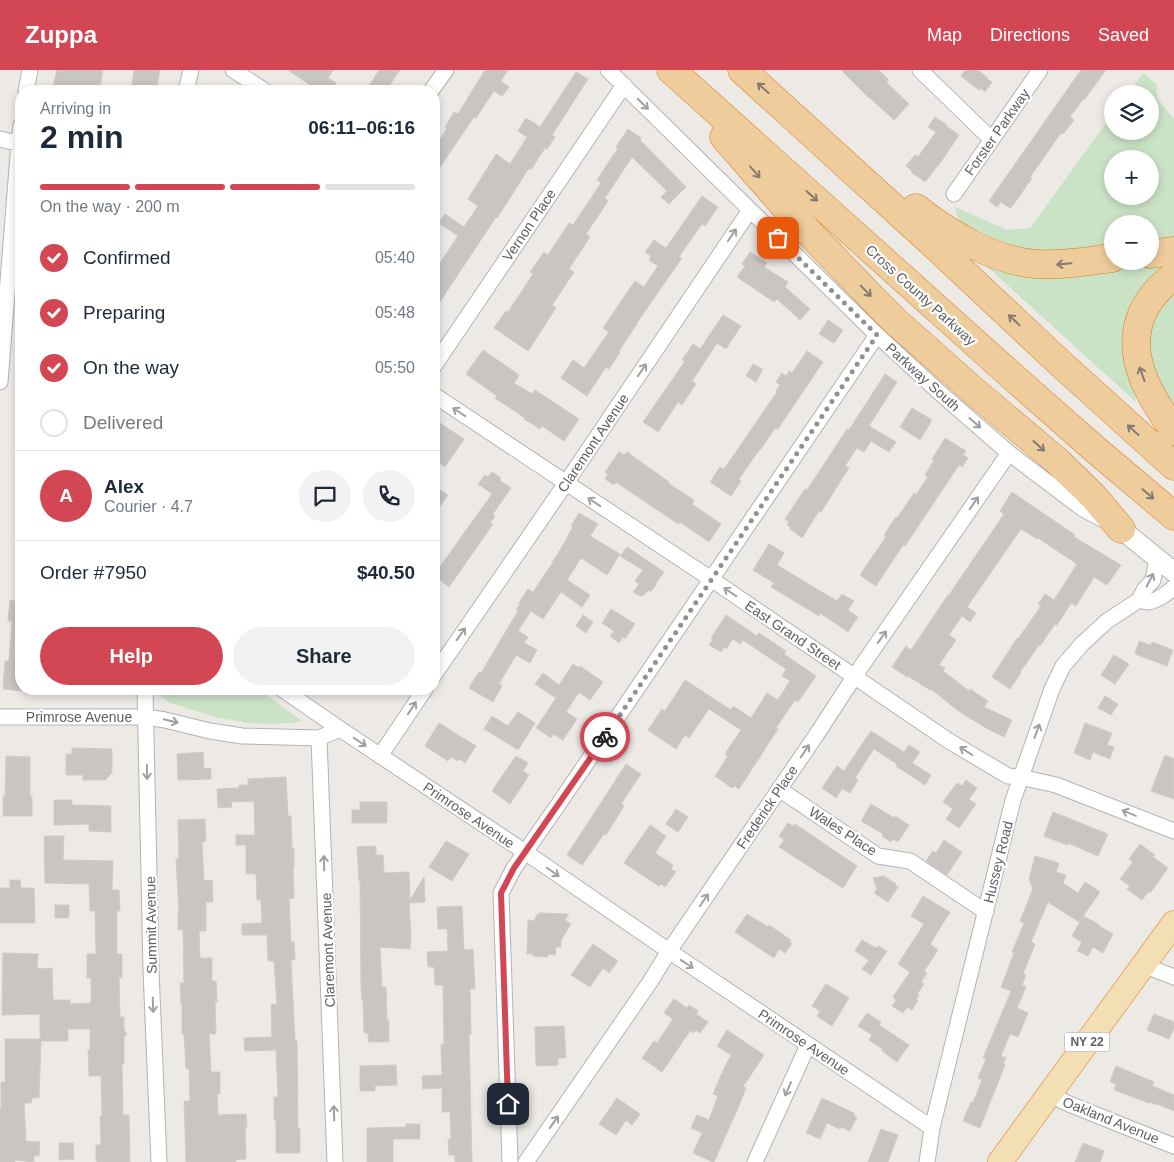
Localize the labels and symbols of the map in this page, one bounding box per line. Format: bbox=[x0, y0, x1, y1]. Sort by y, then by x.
one-way arrow bbox=[756, 82, 769, 94]
street label: Forster Parkway bbox=[961, 86, 1033, 178]
one-way arrow bbox=[637, 98, 650, 110]
one-way arrow bbox=[750, 166, 761, 179]
street label: Vernon Place bbox=[499, 186, 559, 264]
one-way arrow bbox=[805, 190, 818, 202]
pin bbox=[757, 217, 799, 259]
one-way arrow bbox=[728, 229, 738, 243]
street label: Cross County Parkway bbox=[863, 241, 979, 349]
one-way arrow bbox=[1056, 259, 1072, 268]
one-way arrow bbox=[860, 285, 872, 298]
one-way arrow bbox=[1008, 314, 1020, 326]
street label: Parkway South bbox=[883, 340, 963, 414]
one-way arrow bbox=[637, 364, 647, 378]
one-way arrow bbox=[1137, 366, 1146, 382]
street label: Claremont Avenue bbox=[554, 391, 632, 495]
one-way arrow bbox=[453, 406, 467, 416]
one-way arrow bbox=[968, 417, 981, 429]
one-way arrow bbox=[1127, 424, 1140, 436]
one-way arrow bbox=[1033, 440, 1046, 452]
one-way arrow bbox=[1141, 488, 1154, 500]
one-way arrow bbox=[969, 496, 979, 510]
one-way arrow bbox=[588, 497, 602, 507]
one-way arrow bbox=[1146, 573, 1156, 588]
one-way arrow bbox=[723, 587, 737, 597]
street label: East Grand Street bbox=[742, 597, 844, 673]
one-way arrow bbox=[456, 627, 466, 641]
one-way arrow bbox=[877, 630, 887, 644]
one-way arrow bbox=[407, 701, 417, 715]
street label: Primrose Avenue bbox=[26, 709, 132, 725]
courier bbox=[580, 712, 630, 762]
one-way arrow bbox=[162, 717, 178, 726]
one-way arrow bbox=[1033, 724, 1042, 739]
one-way arrow bbox=[353, 737, 367, 747]
one-way arrow bbox=[800, 745, 810, 759]
one-way arrow bbox=[959, 746, 973, 757]
street label: Frederick Place bbox=[733, 762, 801, 852]
one-way arrow bbox=[142, 764, 152, 780]
street label: Primrose Avenue bbox=[420, 779, 518, 851]
street label: Wales Place bbox=[806, 803, 880, 859]
one-way arrow bbox=[1122, 808, 1137, 817]
street label: Hussey Road bbox=[980, 819, 1016, 905]
one-way arrow bbox=[320, 856, 329, 872]
one-way arrow bbox=[546, 867, 560, 877]
street label: Summit Avenue bbox=[142, 876, 160, 974]
street label: Claremont Avenue bbox=[318, 892, 338, 1008]
one-way arrow bbox=[699, 893, 709, 907]
one-way arrow bbox=[680, 959, 694, 969]
one-way arrow bbox=[148, 997, 157, 1013]
street label: Primrose Avenue bbox=[755, 1006, 853, 1078]
road number: NY 22 bbox=[1064, 1032, 1110, 1052]
one-way arrow bbox=[782, 1081, 792, 1096]
pin bbox=[487, 1083, 529, 1125]
street label: Oakland Avenue bbox=[1060, 1093, 1162, 1147]
one-way arrow bbox=[329, 1106, 338, 1122]
one-way arrow bbox=[549, 1115, 559, 1129]

